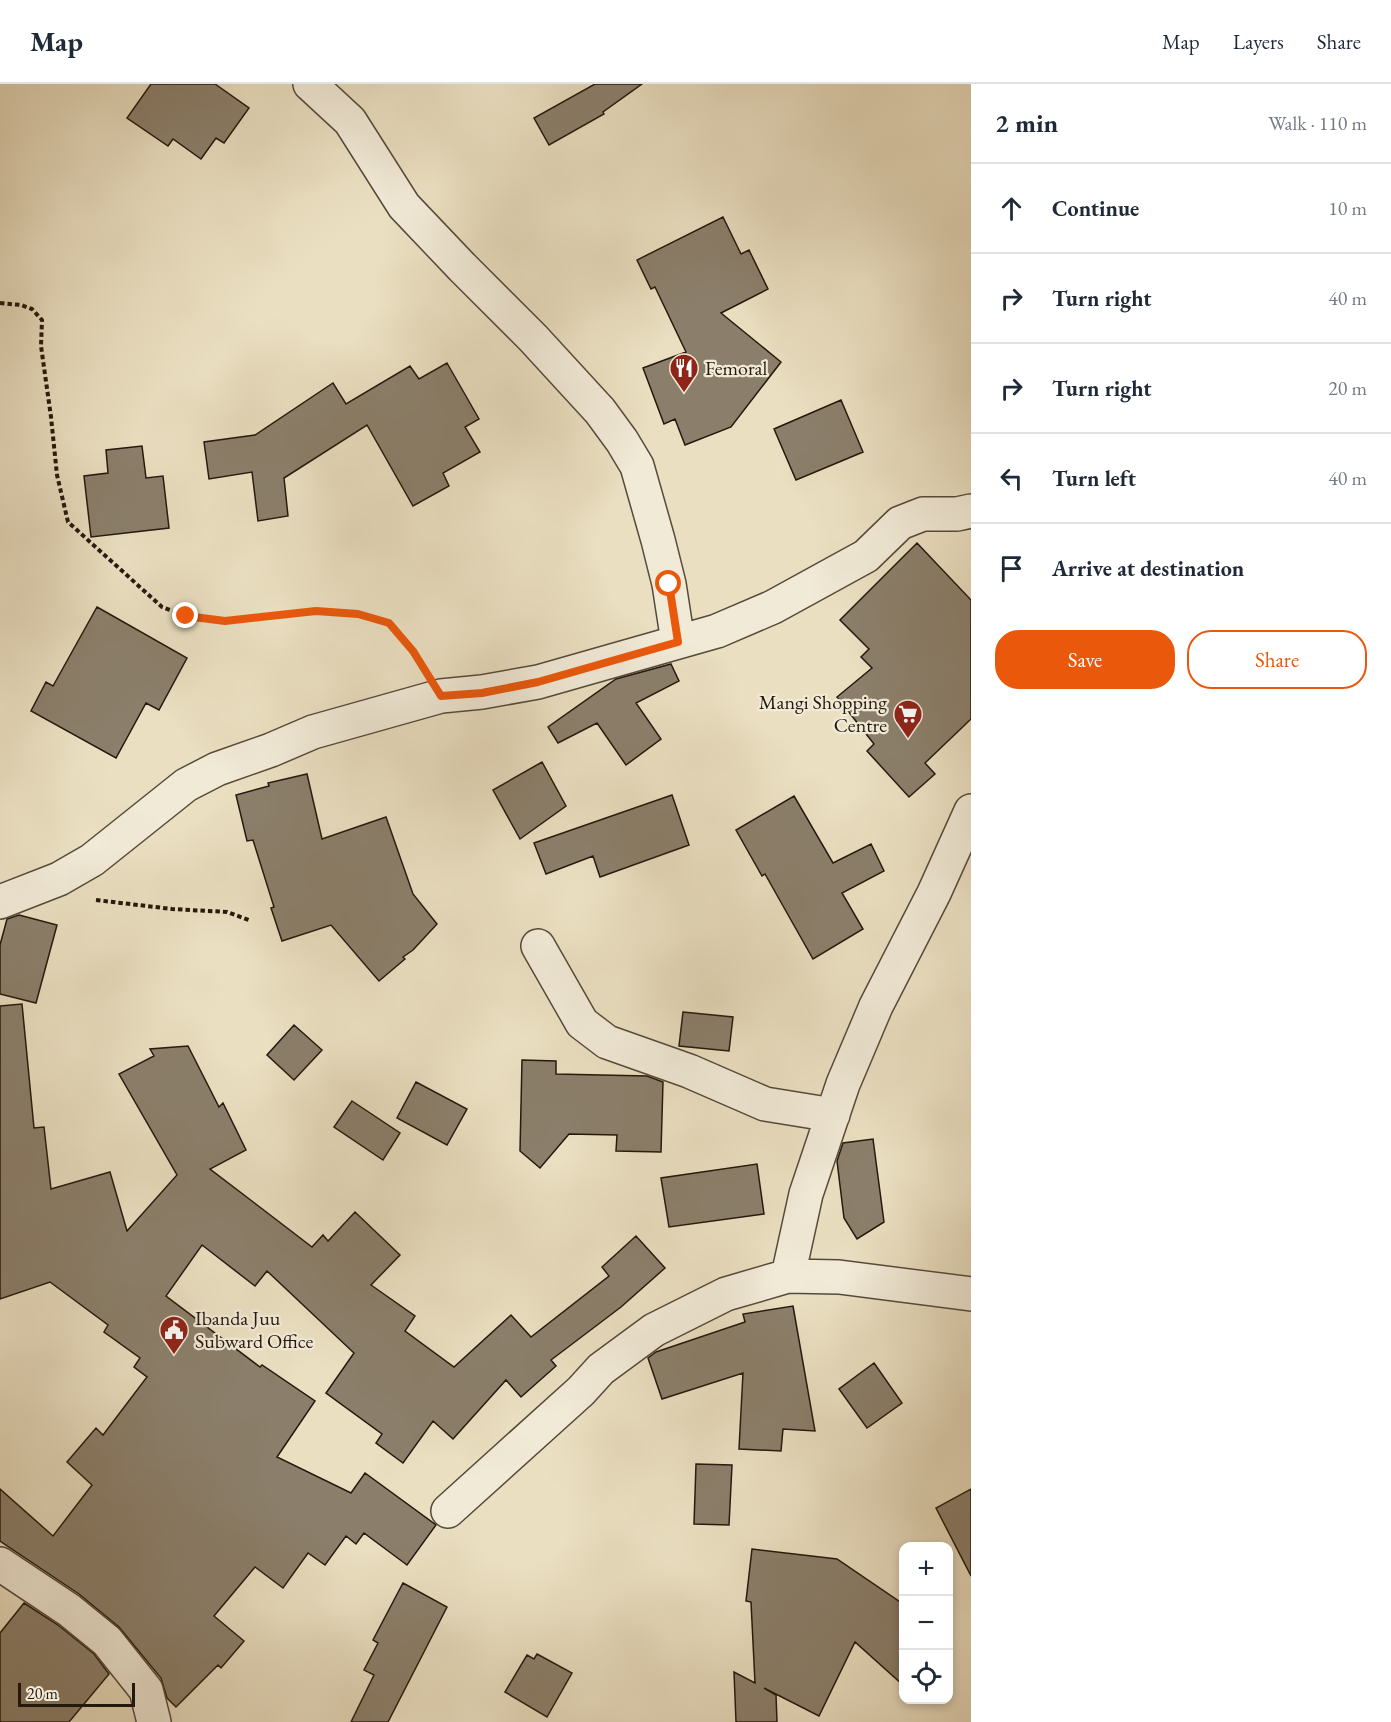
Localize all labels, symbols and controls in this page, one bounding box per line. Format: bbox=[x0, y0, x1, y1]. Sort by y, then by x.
text: Map bbox=[30, 23, 83, 59]
text: Map bbox=[1162, 28, 1200, 55]
text: Layers bbox=[1233, 28, 1284, 55]
text: Share bbox=[1317, 28, 1361, 55]
text: 2 min bbox=[995, 106, 1058, 140]
text: Walk · 110 m bbox=[1268, 110, 1367, 136]
icon: ahead bbox=[995, 192, 1028, 225]
text: Continue bbox=[1052, 194, 1139, 223]
text: 10 m bbox=[1328, 195, 1367, 221]
icon: right bbox=[995, 282, 1028, 315]
text: Turn right bbox=[1052, 284, 1151, 313]
text: 40 m bbox=[1328, 285, 1367, 311]
restaurant icon: Femoral bbox=[668, 352, 700, 394]
place label: Femoral bbox=[705, 355, 768, 381]
icon: right bbox=[995, 372, 1028, 405]
text: Turn right bbox=[1052, 374, 1151, 403]
text: 20 m bbox=[1328, 375, 1367, 401]
icon: left bbox=[995, 462, 1028, 495]
text: Turn left bbox=[1052, 464, 1136, 493]
text: 40 m bbox=[1328, 465, 1367, 491]
icon: arrive bbox=[995, 552, 1028, 585]
text: Arrive at destination bbox=[1052, 554, 1244, 583]
route start bbox=[655, 570, 681, 596]
route end bbox=[172, 602, 198, 628]
button: Save bbox=[995, 630, 1175, 689]
button: Share bbox=[1187, 630, 1367, 689]
place label: Mangi Shopping Centre bbox=[759, 689, 887, 738]
supermarket icon: Mangi Shopping Centre bbox=[892, 698, 924, 740]
place label: Ibanda Juu Subward Office bbox=[195, 1305, 314, 1354]
public building icon: Ibanda Juu Subward Office bbox=[158, 1314, 190, 1356]
map controls bbox=[899, 1542, 953, 1704]
button: + bbox=[899, 1542, 953, 1596]
button: − bbox=[899, 1596, 953, 1650]
button: locate bbox=[899, 1650, 953, 1704]
scale bar bbox=[18, 1680, 135, 1708]
text: 20 m bbox=[27, 1683, 58, 1704]

